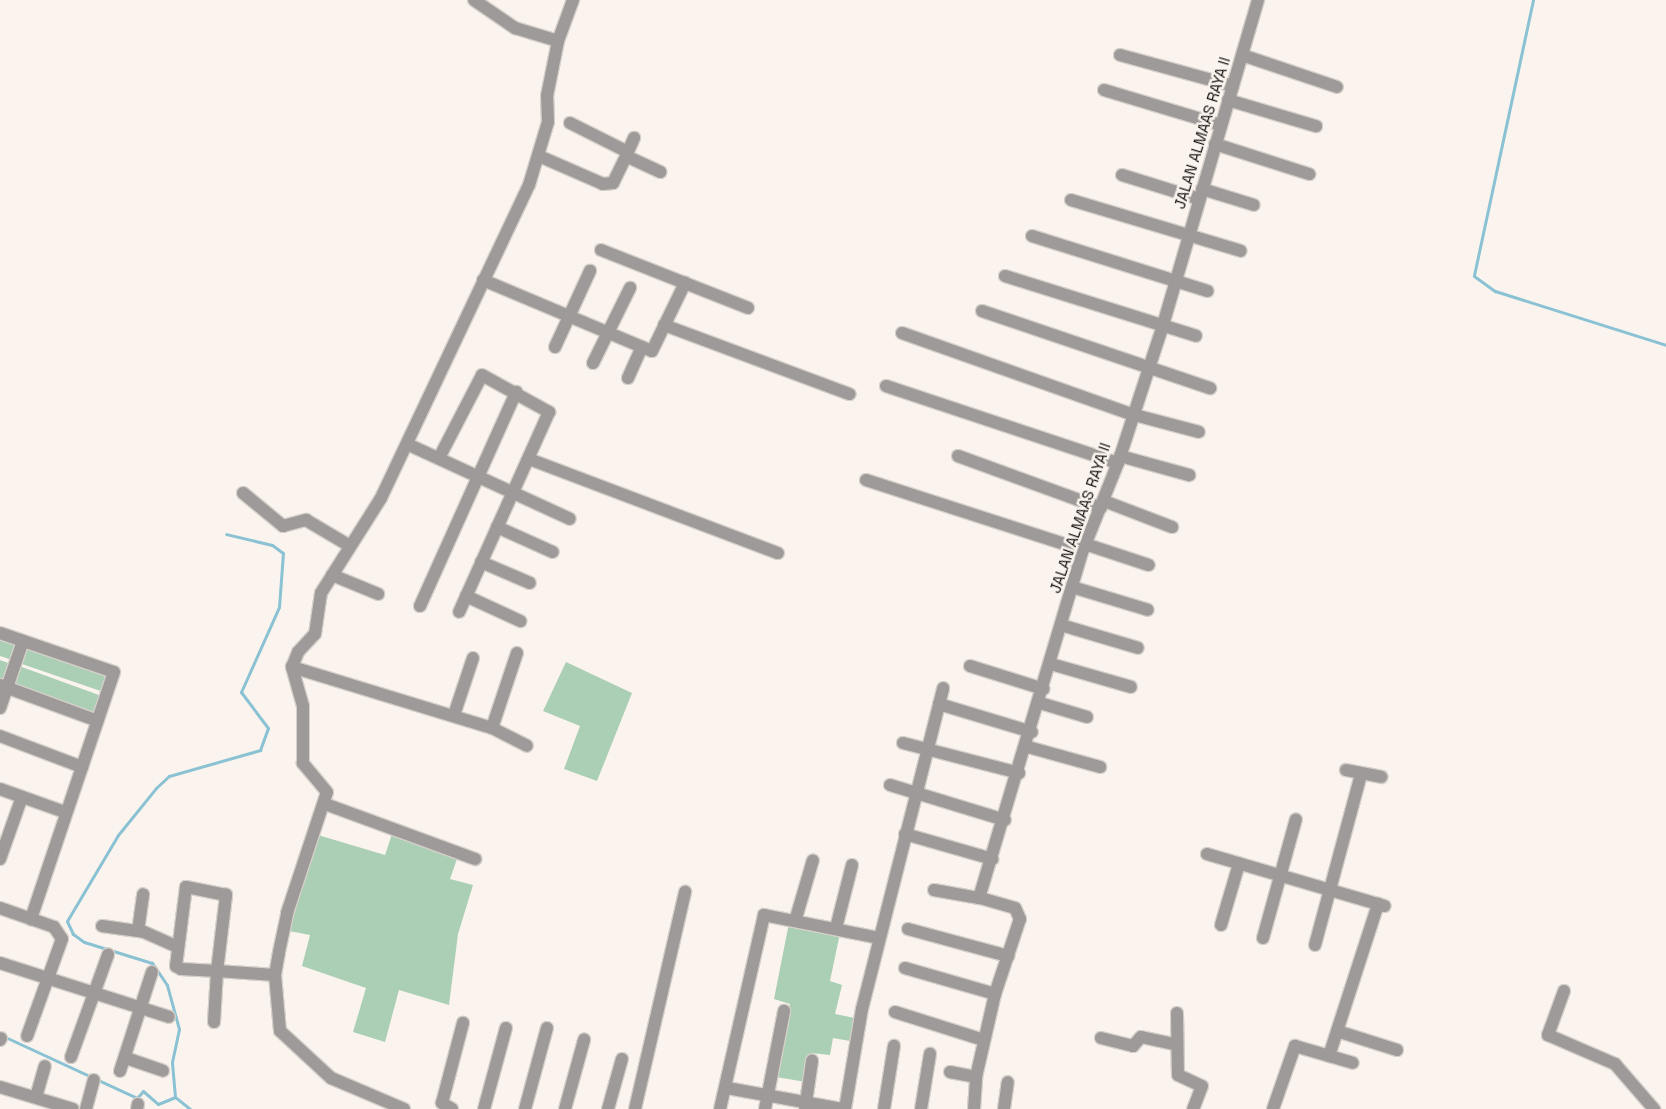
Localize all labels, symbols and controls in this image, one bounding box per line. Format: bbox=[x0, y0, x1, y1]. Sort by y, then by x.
street label: JALAN ALMAAS RAYA II bbox=[1170, 55, 1234, 211]
street label: JALAN ALMAAS RAYA II bbox=[1046, 440, 1114, 596]

